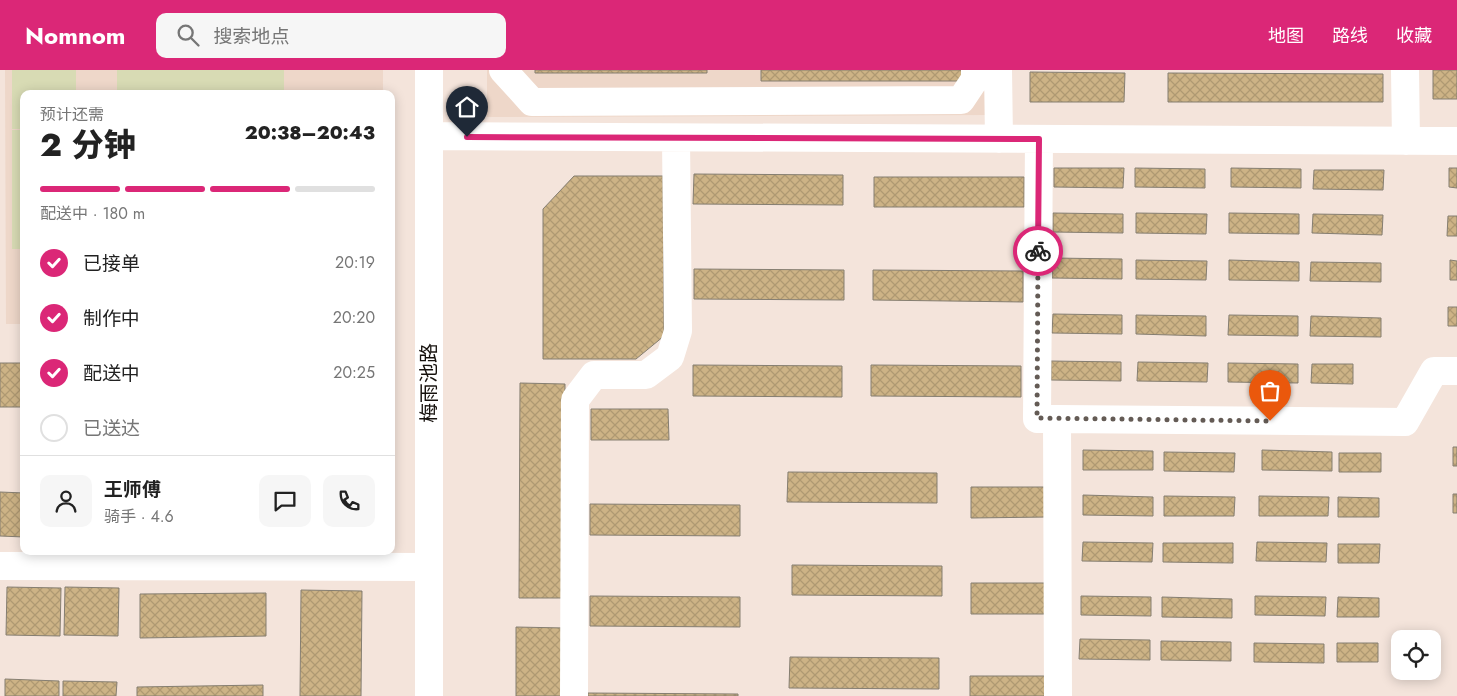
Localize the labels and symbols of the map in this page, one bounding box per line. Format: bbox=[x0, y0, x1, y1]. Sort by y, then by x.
pin bbox=[446, 86, 488, 137]
courier bbox=[1013, 226, 1063, 276]
street label: 梅雨池路 bbox=[415, 343, 444, 423]
pin bbox=[1249, 370, 1291, 421]

